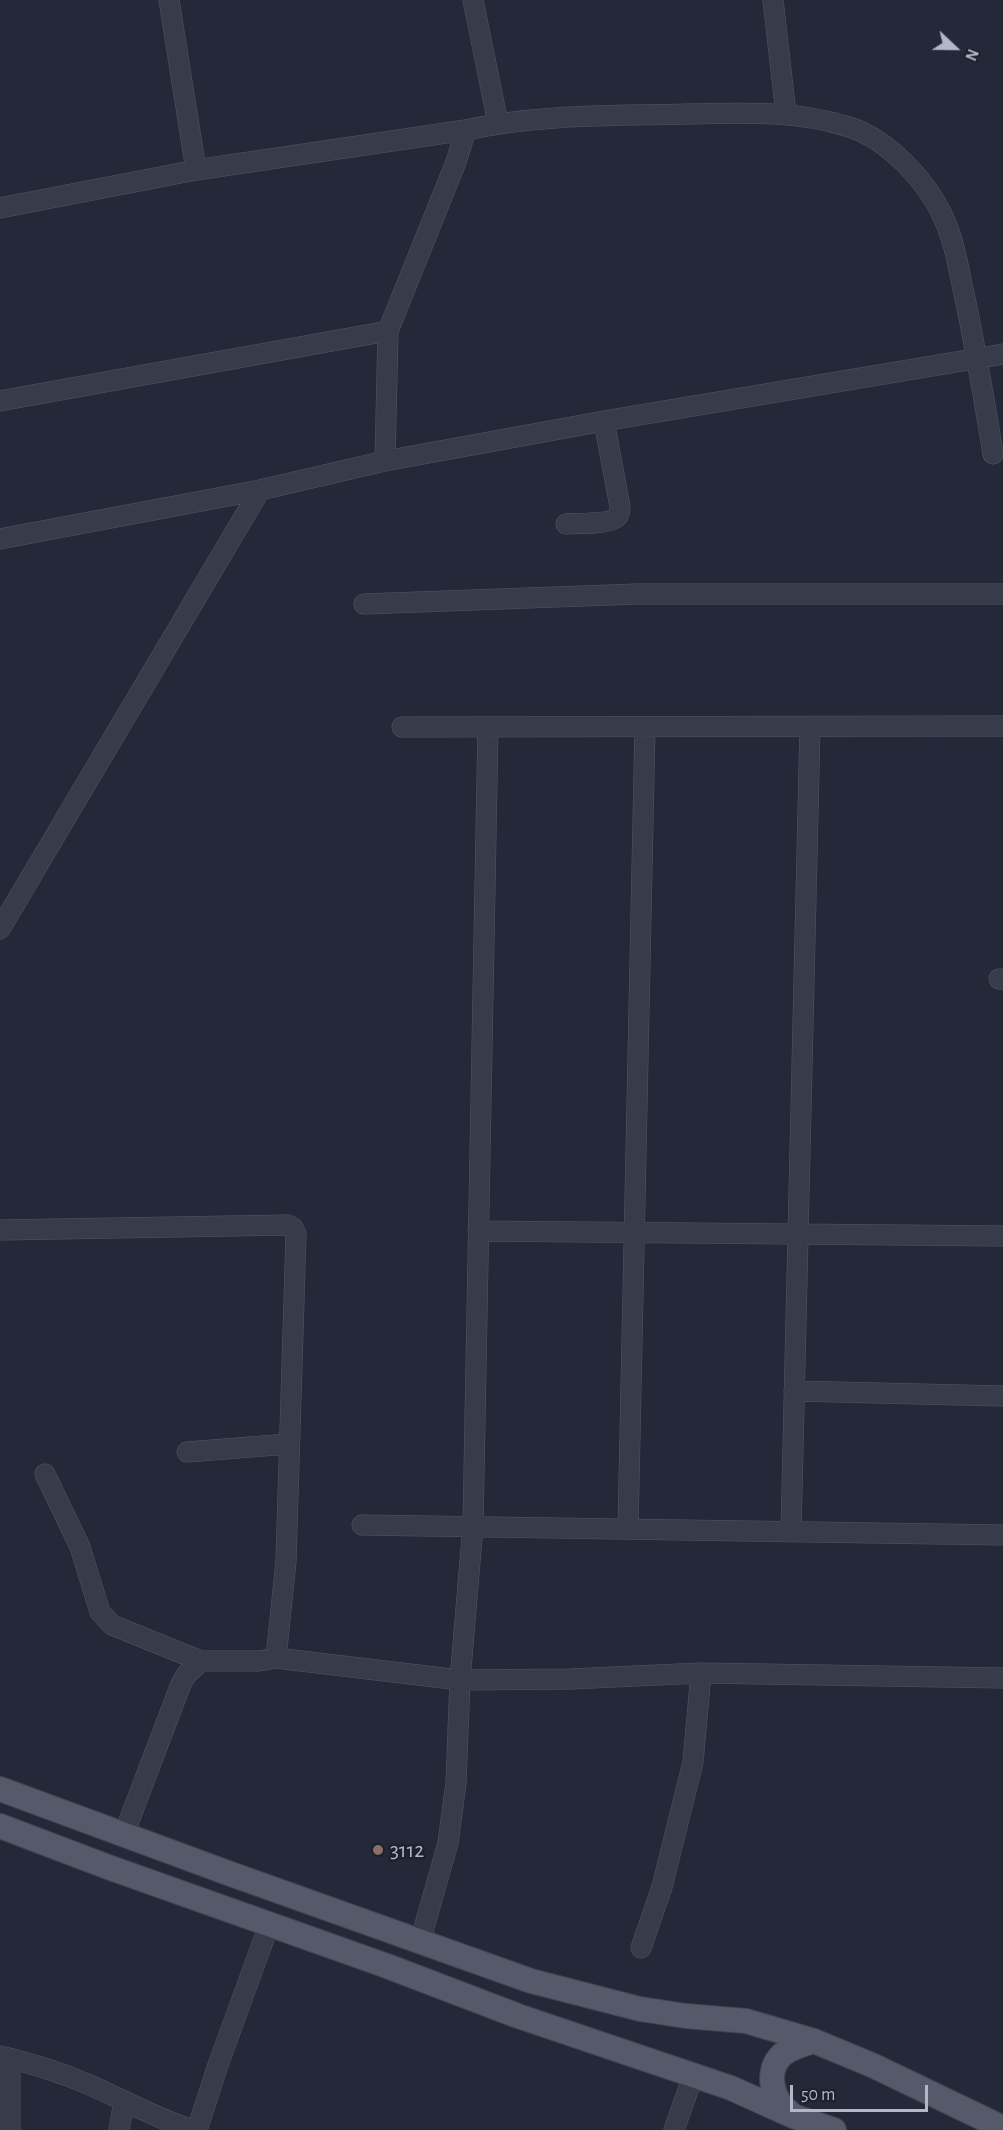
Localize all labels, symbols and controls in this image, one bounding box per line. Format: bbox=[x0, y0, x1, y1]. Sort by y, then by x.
north arrow bbox=[925, 18, 985, 78]
text: N bbox=[962, 47, 981, 63]
place label: 3112 bbox=[390, 1837, 424, 1863]
marker: 3112 bbox=[371, 1843, 385, 1857]
scale bar bbox=[793, 2073, 931, 2111]
text: 50 m bbox=[801, 2086, 835, 2104]

